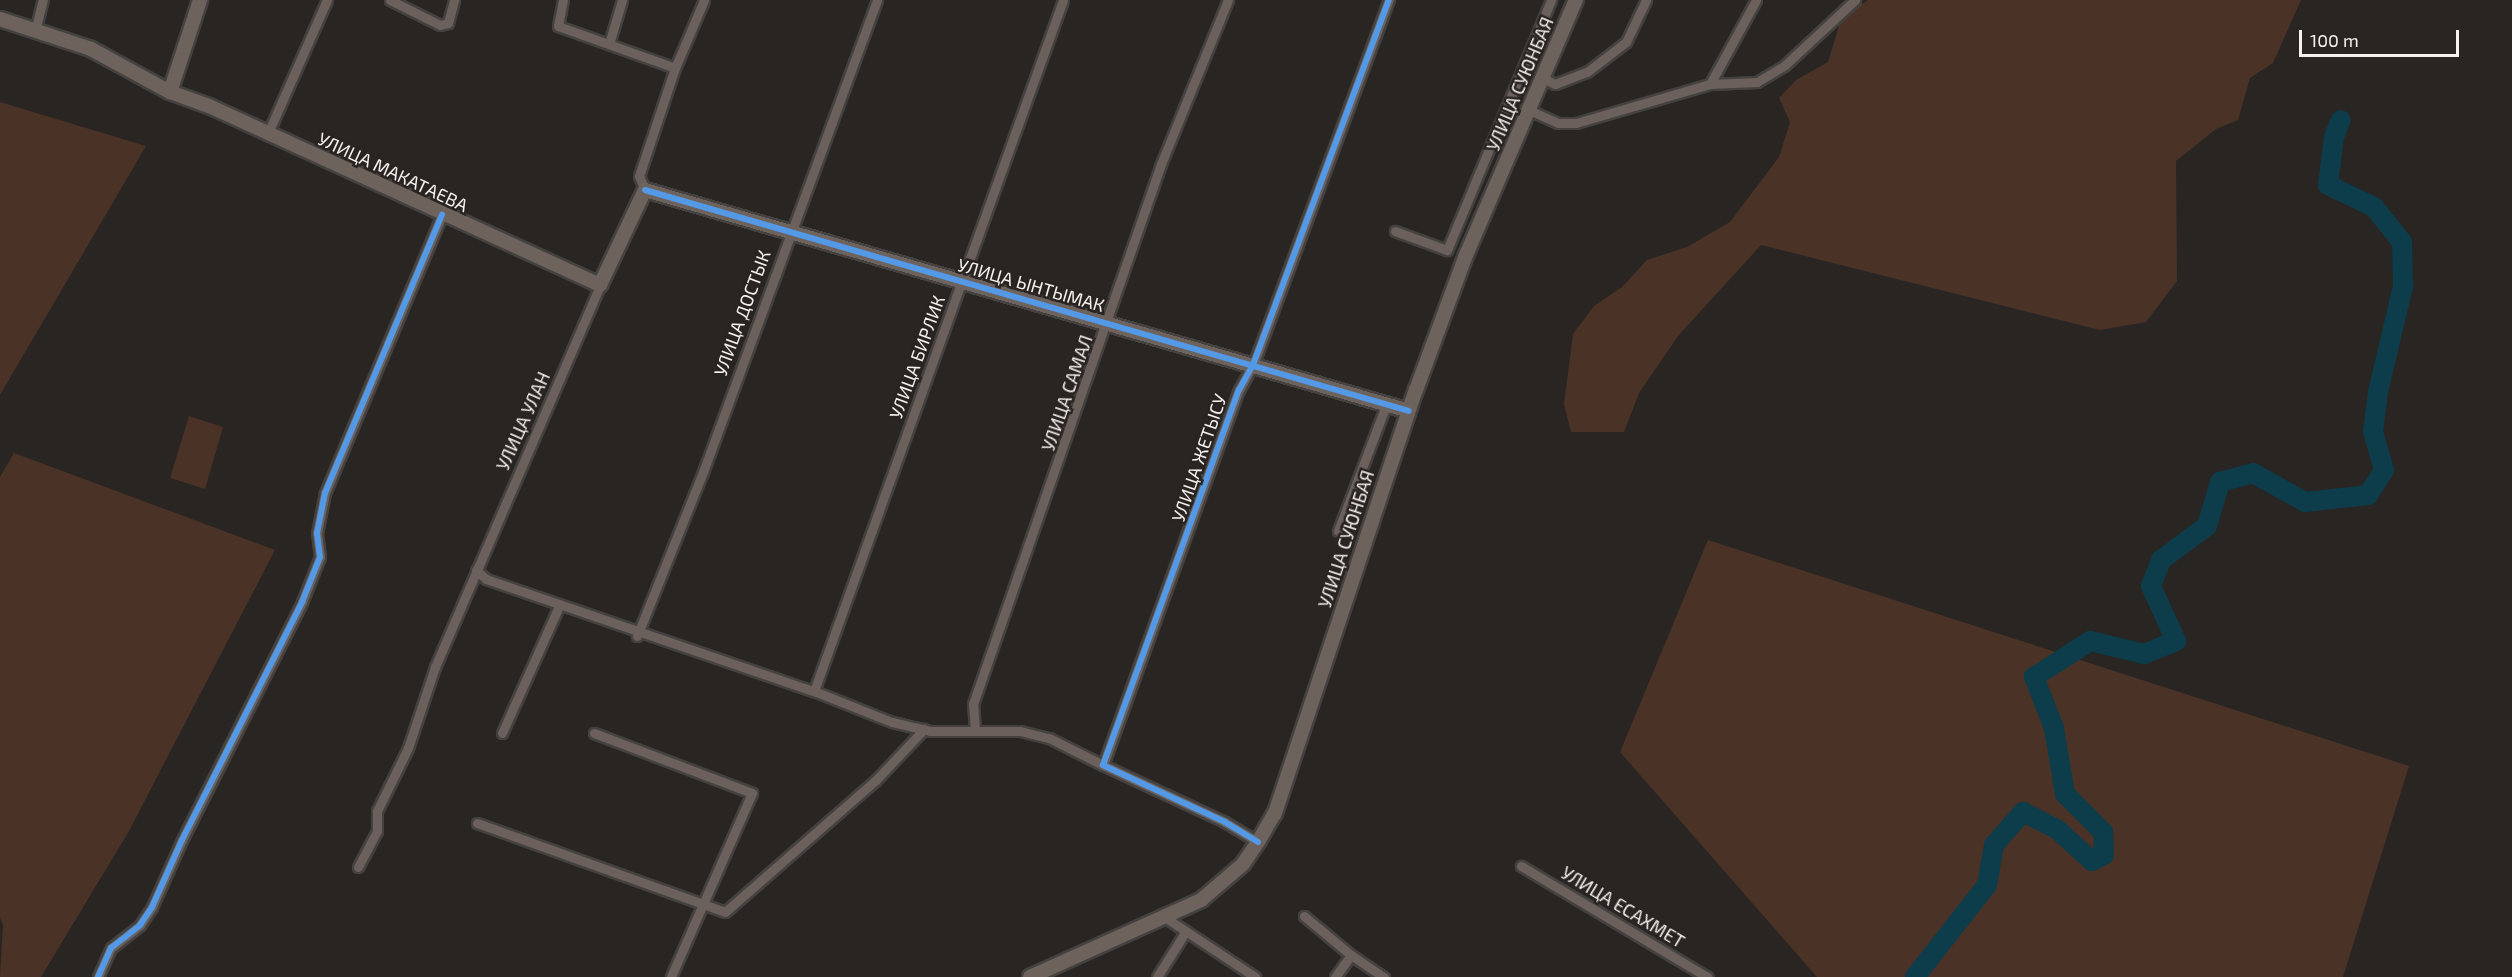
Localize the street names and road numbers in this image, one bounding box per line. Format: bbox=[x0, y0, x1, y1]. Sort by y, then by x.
street label: УЛИЦА СУЮНБАЯ bbox=[1482, 14, 1558, 154]
street label: УЛИЦА МАКАТАЕВА bbox=[315, 128, 471, 216]
street label: УЛИЦА ДОСТЫК bbox=[709, 247, 775, 379]
street label: УЛИЦА ЫНТЫМАК bbox=[955, 254, 1107, 316]
street label: УЛИЦА БИРЛИК bbox=[885, 292, 949, 422]
street label: УЛИЦА САМАЛ bbox=[1037, 332, 1097, 454]
street label: УЛИЦА УЛАН bbox=[492, 368, 554, 474]
street label: УЛИЦА ЖЕТЫСУ bbox=[1167, 391, 1231, 525]
street label: УЛИЦА СУЮНБАЯ bbox=[1314, 468, 1378, 610]
street label: УЛИЦА ЕСАХМЕТ bbox=[1557, 862, 1689, 952]

